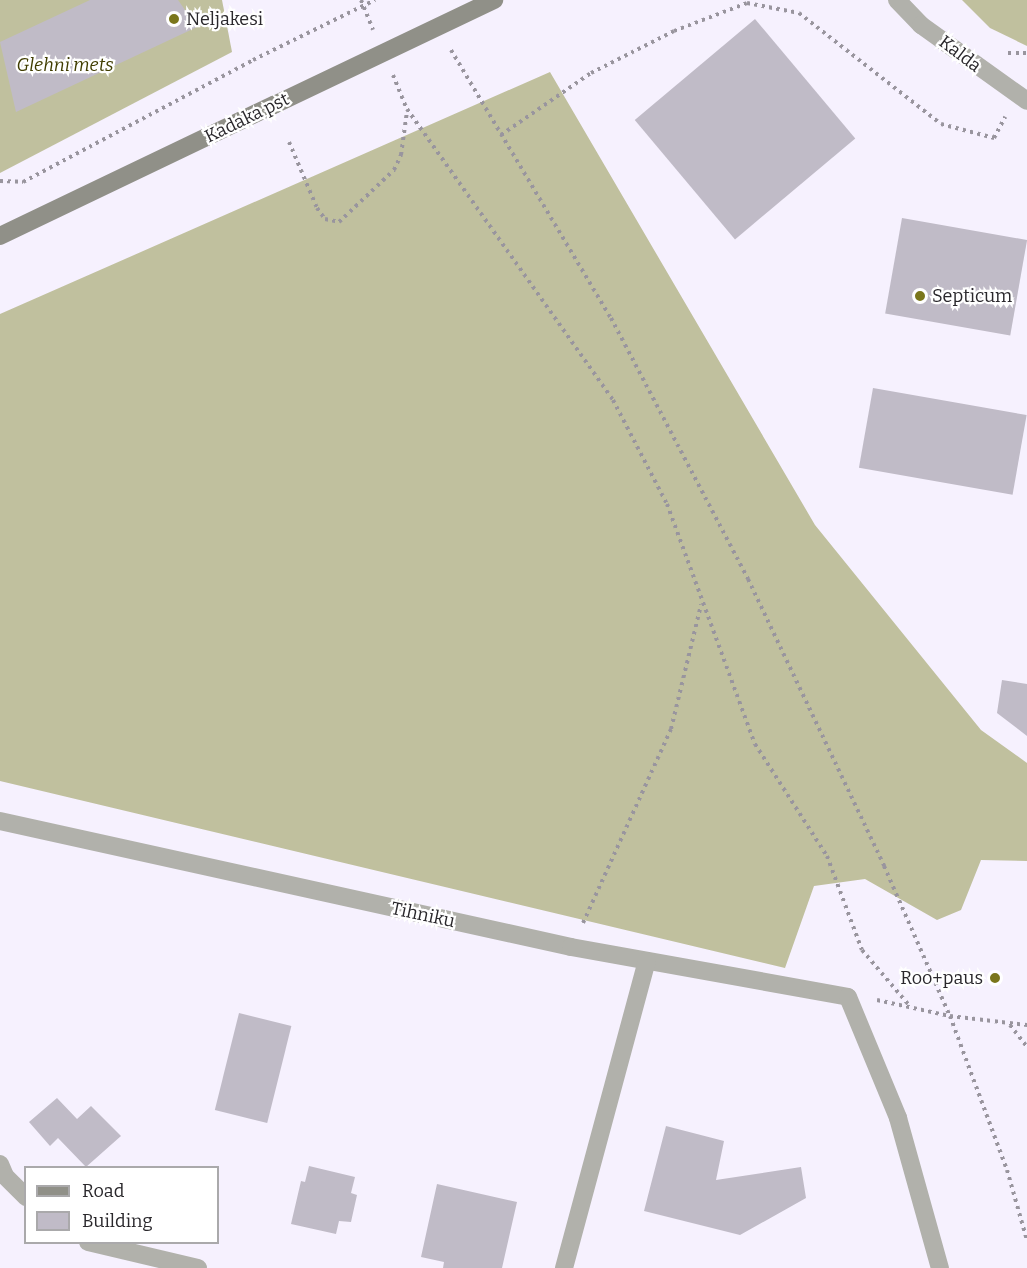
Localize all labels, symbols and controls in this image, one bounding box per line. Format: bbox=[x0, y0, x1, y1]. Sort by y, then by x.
place label: Neljakesi bbox=[186, 8, 263, 30]
marker: Neljakesi bbox=[167, 12, 181, 26]
street label: Kalda bbox=[935, 31, 985, 77]
park label: Glehni mets bbox=[17, 54, 113, 76]
street label: Kadaka pst bbox=[201, 88, 293, 148]
place label: Septicum bbox=[932, 285, 1012, 307]
marker: Septicum bbox=[913, 289, 927, 303]
street label: Tihniku bbox=[389, 898, 457, 932]
place label: Roo+paus bbox=[900, 967, 983, 989]
marker: Roo+paus bbox=[988, 971, 1002, 985]
legend bbox=[24, 1166, 219, 1244]
text: Road bbox=[82, 1180, 124, 1202]
text: Building bbox=[82, 1210, 153, 1232]

